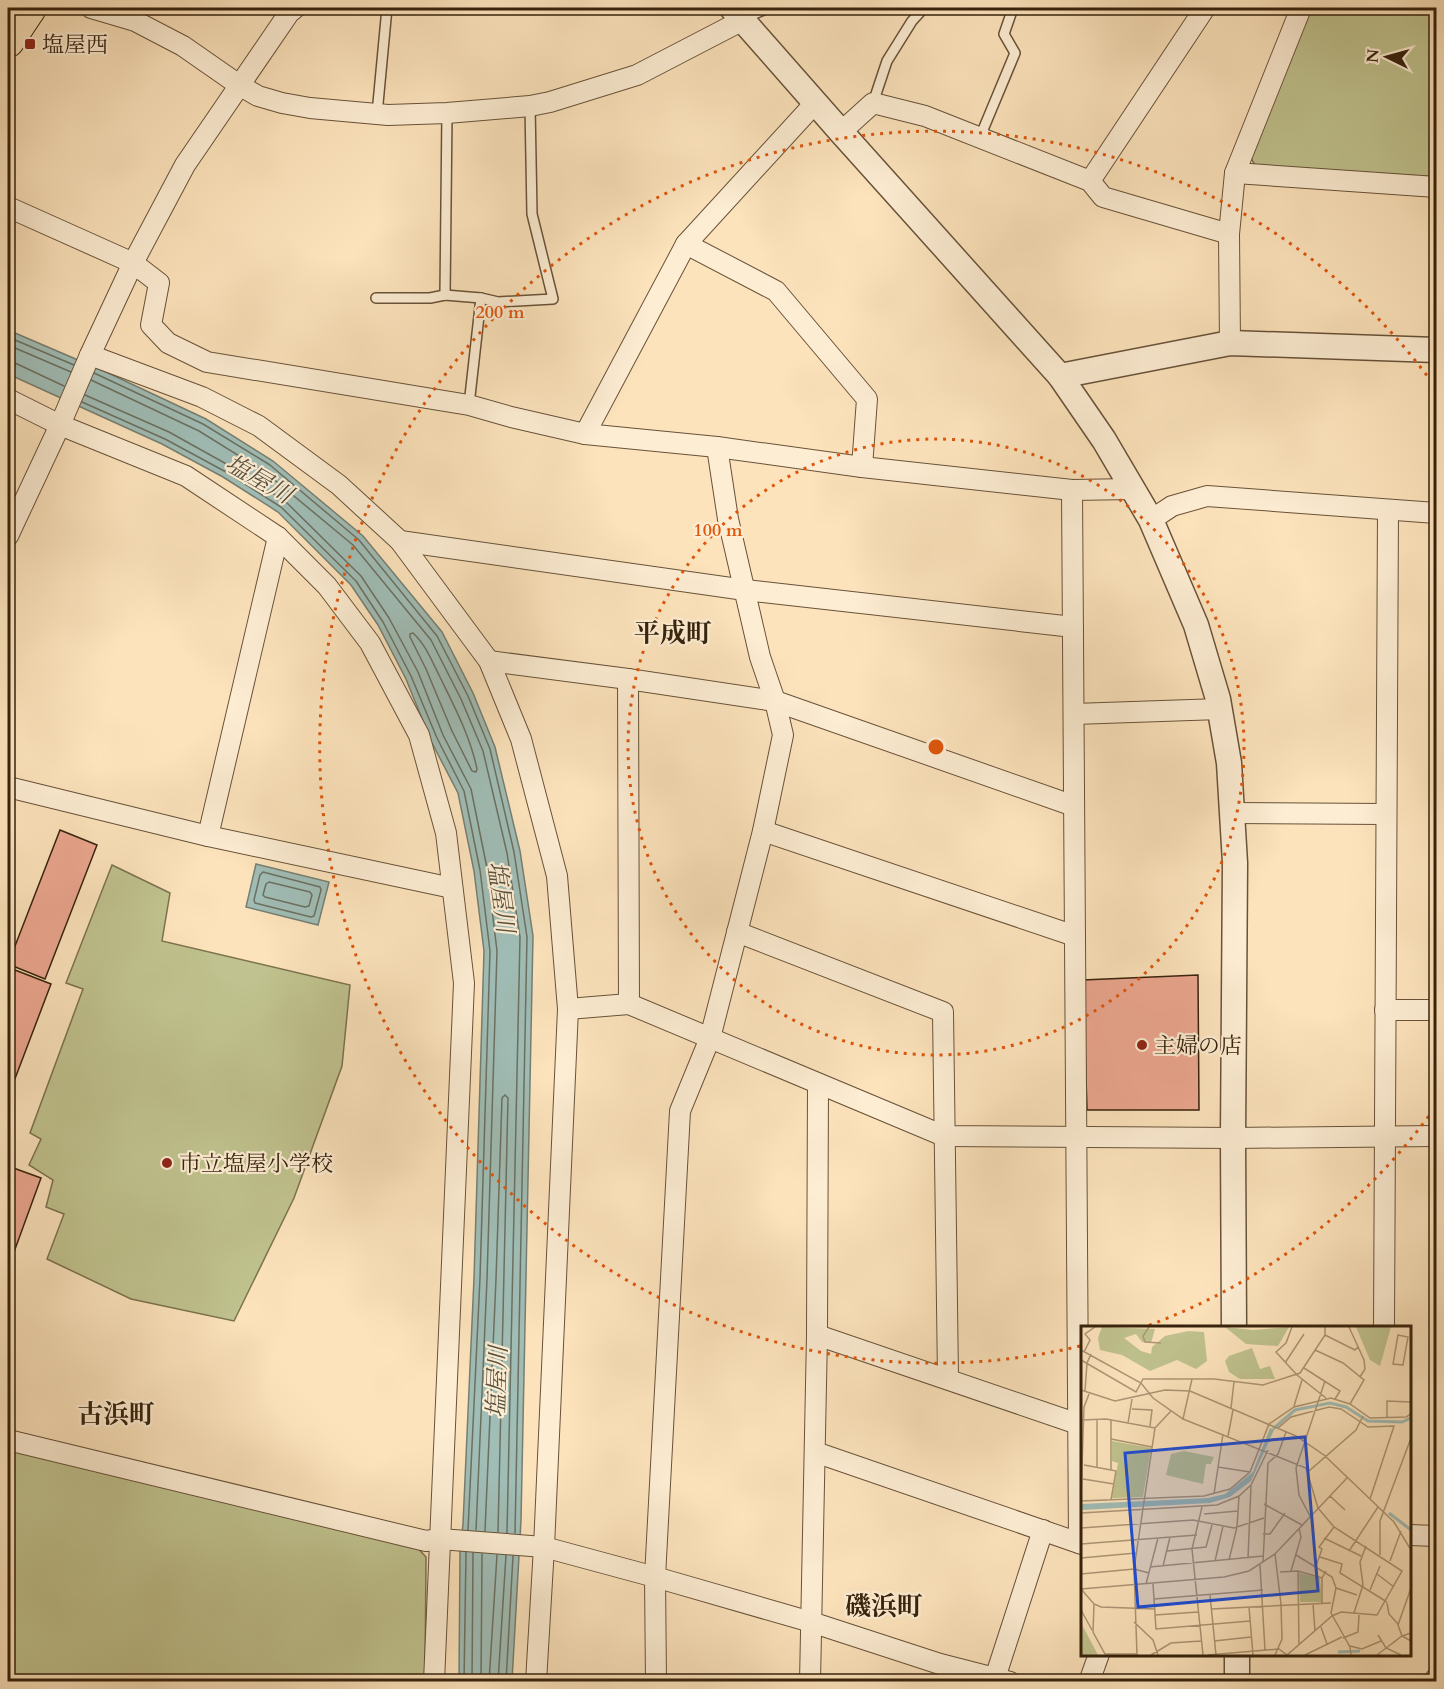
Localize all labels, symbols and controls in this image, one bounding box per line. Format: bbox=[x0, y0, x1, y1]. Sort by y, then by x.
north arrow bbox=[1357, 27, 1417, 87]
place label: 塩屋西 bbox=[42, 30, 108, 60]
marker: 塩屋西 bbox=[23, 37, 37, 51]
text: N bbox=[1361, 48, 1385, 64]
text: 200 m bbox=[475, 300, 525, 325]
water label: 塩屋川 bbox=[219, 447, 301, 513]
text: 100 m bbox=[693, 518, 743, 543]
district label: 平成町 bbox=[634, 616, 712, 651]
centre of rings bbox=[926, 737, 946, 757]
water label: 塩屋川 bbox=[479, 859, 522, 938]
place label: 主婦の店 bbox=[1154, 1031, 1242, 1061]
marker: 主婦の店 bbox=[1135, 1038, 1149, 1052]
place label: 市立塩屋小学校 bbox=[179, 1149, 333, 1179]
marker: 市立塩屋小学校 bbox=[160, 1156, 174, 1170]
inset map bbox=[1081, 1326, 1411, 1656]
water label: 塩屋川 bbox=[480, 1342, 515, 1419]
district label: 古浜町 bbox=[77, 1397, 155, 1432]
district label: 磯浜町 bbox=[845, 1589, 923, 1624]

